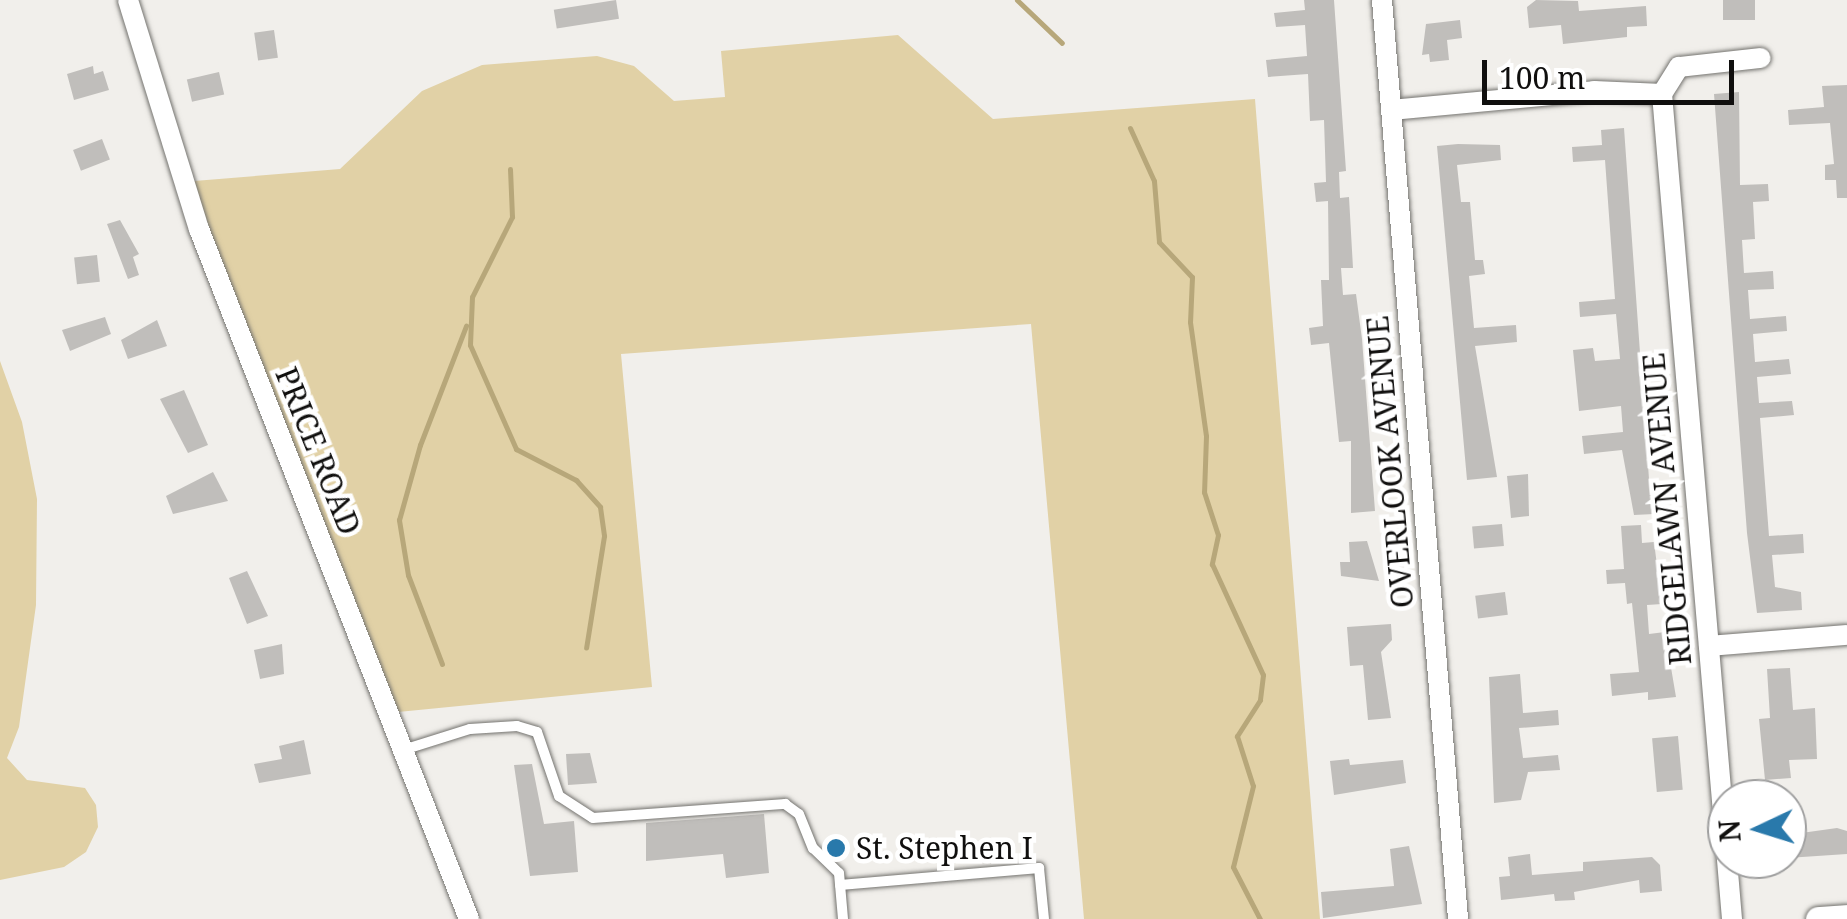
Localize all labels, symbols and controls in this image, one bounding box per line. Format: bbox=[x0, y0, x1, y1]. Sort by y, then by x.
scale bar bbox=[1487, 40, 1740, 102]
text: 100 m bbox=[1499, 57, 1585, 98]
street label: OVERLOOK AVENUE bbox=[1359, 314, 1421, 610]
street label: RIDGELAWN AVENUE bbox=[1635, 351, 1699, 667]
street label: PRICE ROAD bbox=[268, 362, 368, 540]
north arrow bbox=[1707, 779, 1807, 879]
text: N bbox=[1709, 819, 1749, 843]
place label: St. Stephen I bbox=[856, 830, 1033, 866]
marker: St. Stephen I bbox=[825, 837, 847, 859]

